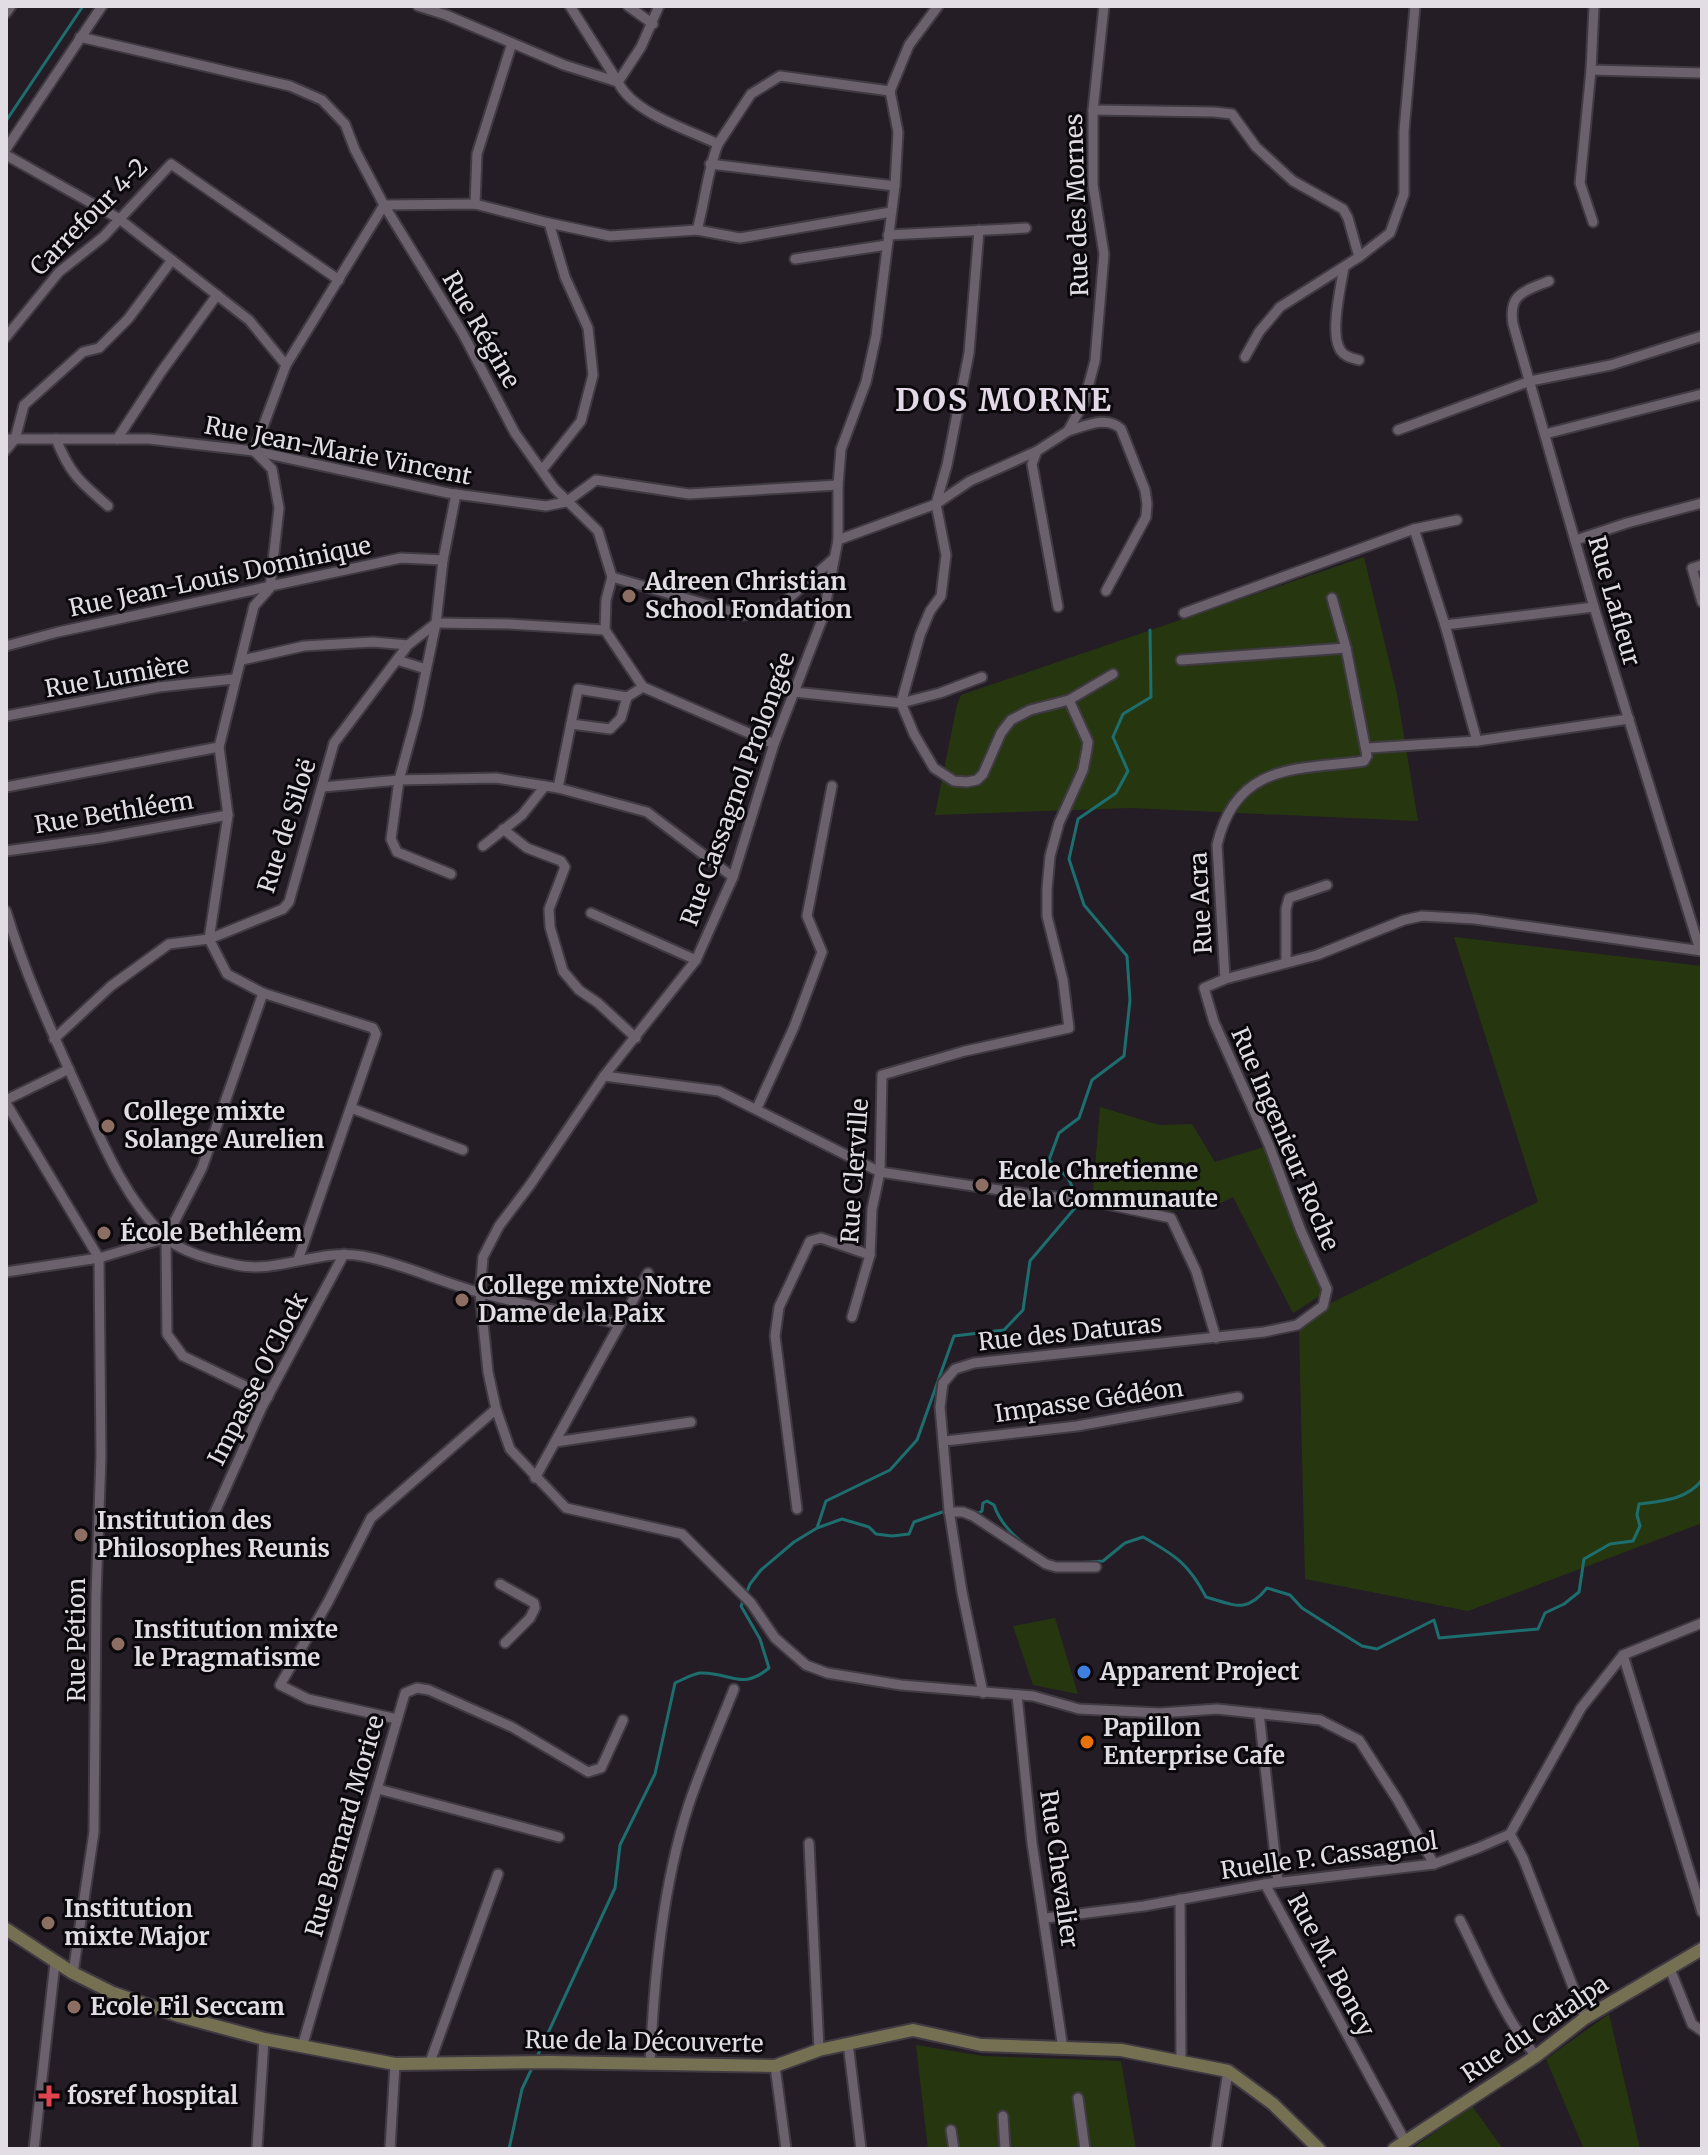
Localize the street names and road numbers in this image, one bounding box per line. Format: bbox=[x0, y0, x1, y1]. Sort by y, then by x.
street label: Rue des Mornes bbox=[1058, 113, 1095, 297]
street label: Carrefour 4-2 bbox=[23, 151, 154, 282]
street label: Rue Régine bbox=[436, 266, 527, 394]
street label: Rue Jean-Marie Vincent bbox=[202, 409, 475, 492]
street label: Rue Jean-Louis Dominique bbox=[66, 529, 374, 624]
street label: Rue Lafleur bbox=[1581, 532, 1648, 669]
street label: Rue Cassagnol Prolongée bbox=[674, 648, 802, 930]
street label: Rue Lumière bbox=[42, 649, 191, 704]
street label: Rue de Siloë bbox=[250, 755, 323, 897]
street label: Rue Bethléem bbox=[32, 785, 196, 840]
street label: Rue Acra bbox=[1182, 851, 1219, 955]
street label: Rue Ingenieur Roche bbox=[1224, 1023, 1346, 1255]
street label: Rue Clerville bbox=[834, 1097, 875, 1245]
street label: Impasse O'Clock bbox=[201, 1286, 315, 1470]
street label: Rue des Daturas bbox=[976, 1307, 1163, 1358]
street label: Impasse Gédéon bbox=[993, 1372, 1185, 1429]
street label: Rue Pétion bbox=[61, 1578, 92, 1702]
street label: Rue Bernard Morice bbox=[298, 1712, 391, 1940]
street label: Rue Chevalier bbox=[1033, 1788, 1086, 1950]
street label: Ruelle P. Cassagnol bbox=[1219, 1825, 1439, 1886]
street label: Rue M. Boncy bbox=[1281, 1888, 1382, 2042]
street label: Rue du Catalpa bbox=[1455, 1968, 1614, 2089]
street label: Rue de la Découverte bbox=[524, 2024, 764, 2059]

